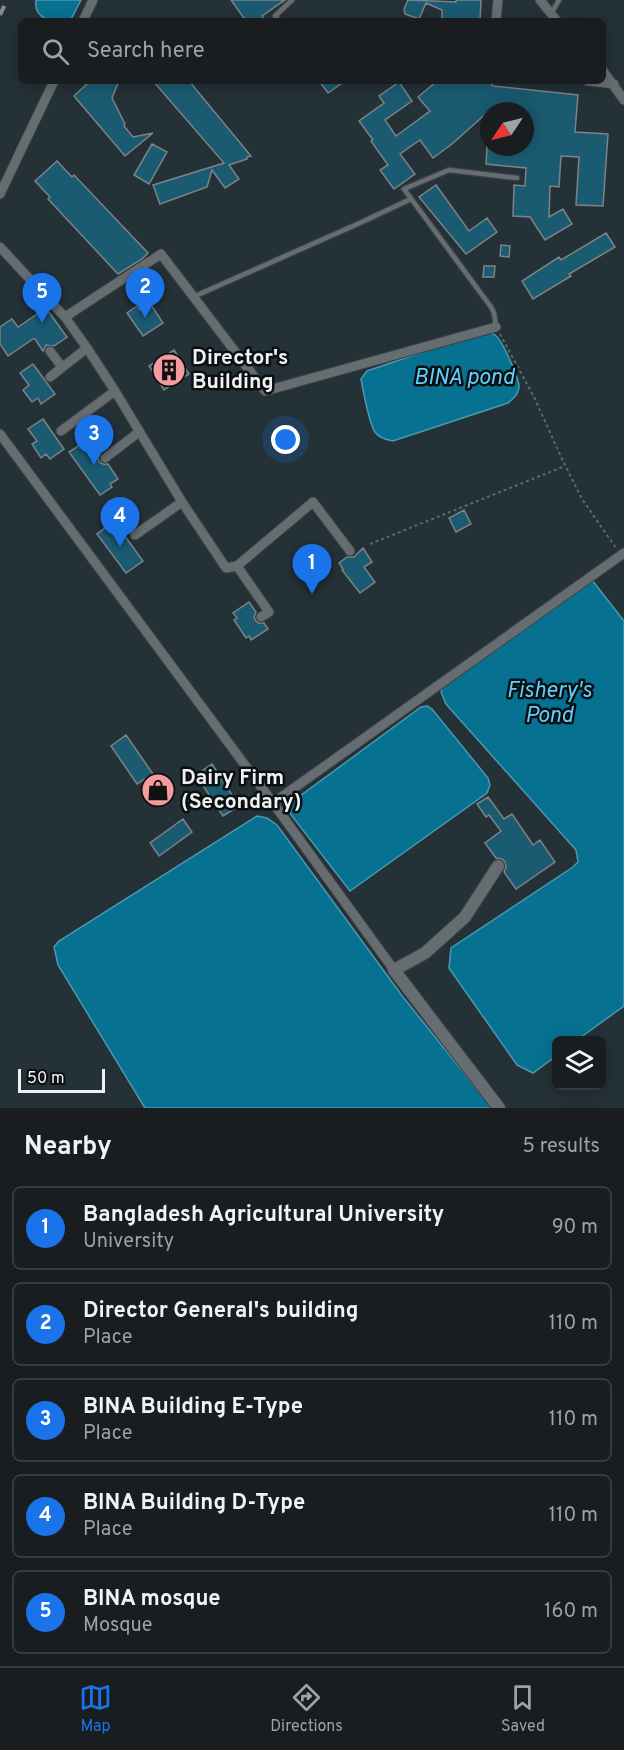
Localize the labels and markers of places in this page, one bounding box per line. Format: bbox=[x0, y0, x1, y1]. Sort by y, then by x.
pin: 2 bbox=[126, 268, 164, 318]
pin: 5 bbox=[22, 274, 62, 323]
place label: Director's Building bbox=[192, 345, 288, 396]
building icon: Director's Building bbox=[151, 352, 187, 388]
pin: 3 bbox=[74, 416, 113, 465]
pin: 4 bbox=[100, 498, 140, 547]
pin: 1 bbox=[292, 544, 332, 594]
place label: Dairy Firm (Secondary) bbox=[181, 765, 302, 816]
shop icon: Dairy Firm (Secondary) bbox=[140, 772, 176, 808]

